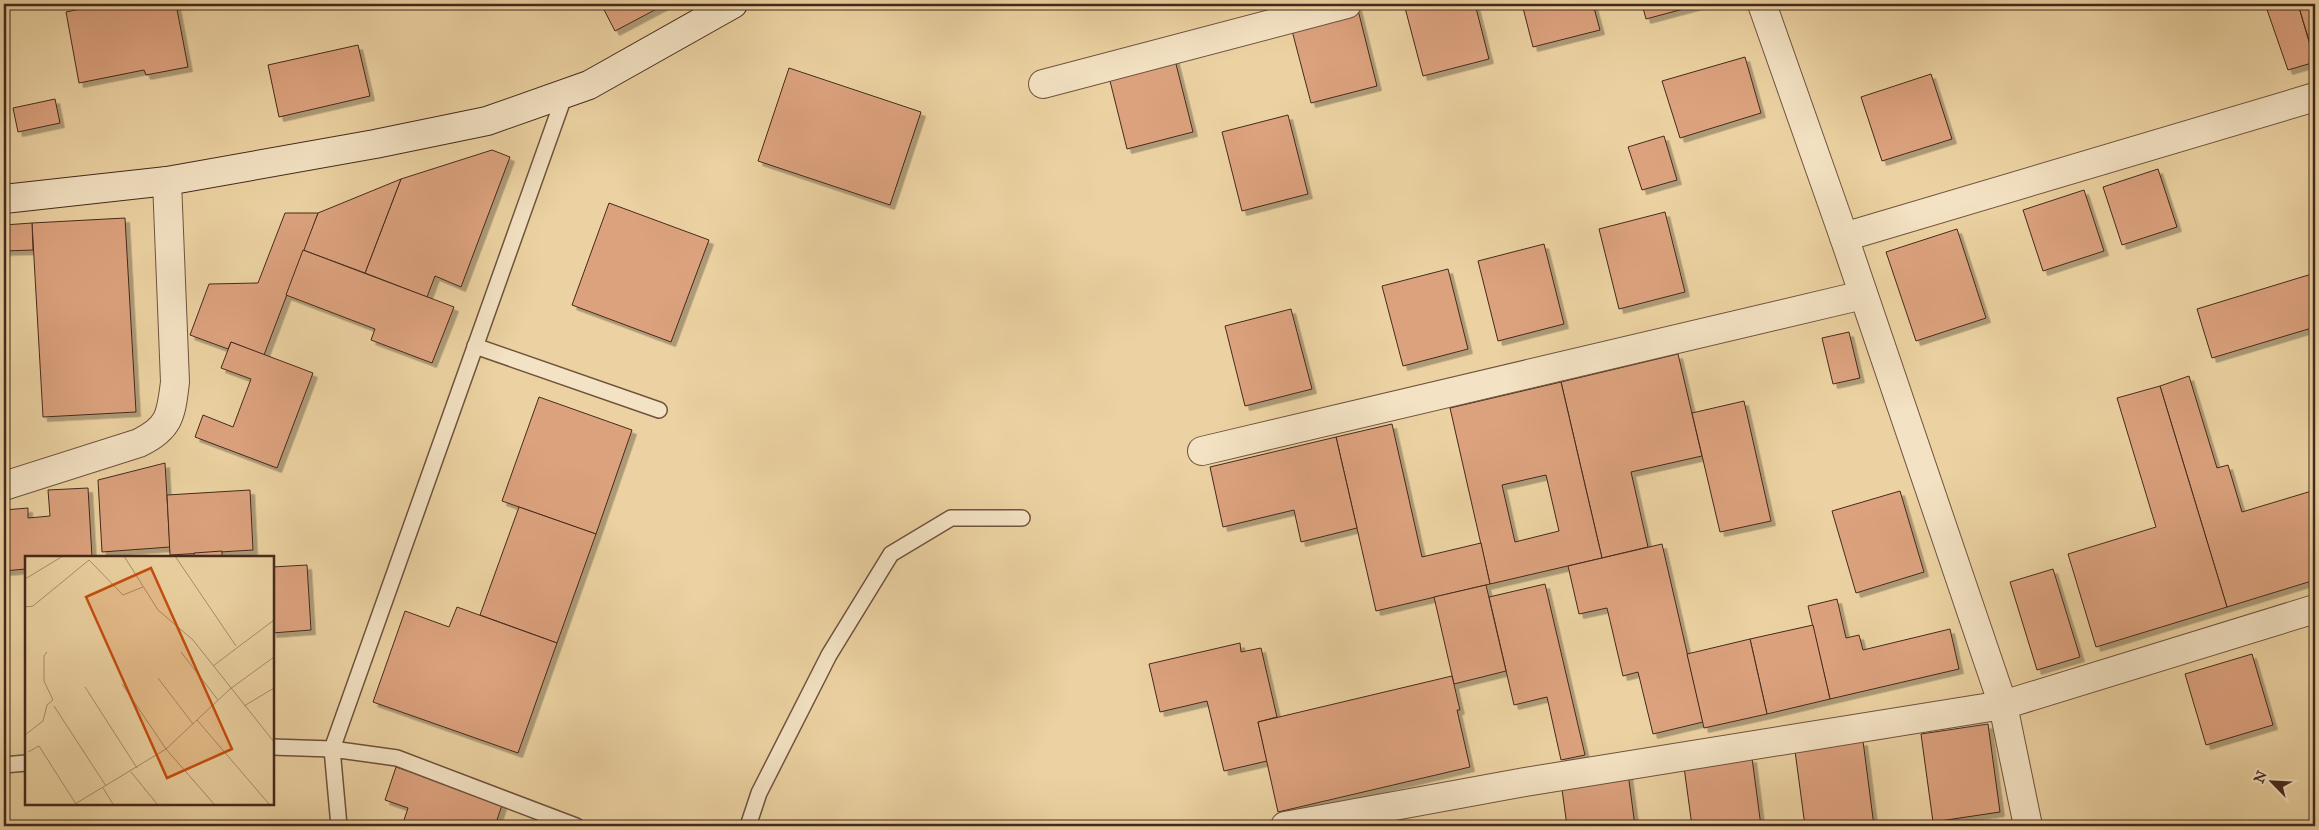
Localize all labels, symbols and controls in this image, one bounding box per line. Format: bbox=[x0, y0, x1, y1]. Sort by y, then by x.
inset map bbox=[25, 556, 274, 805]
north arrow bbox=[2246, 758, 2296, 808]
text: N bbox=[2250, 768, 2271, 786]

